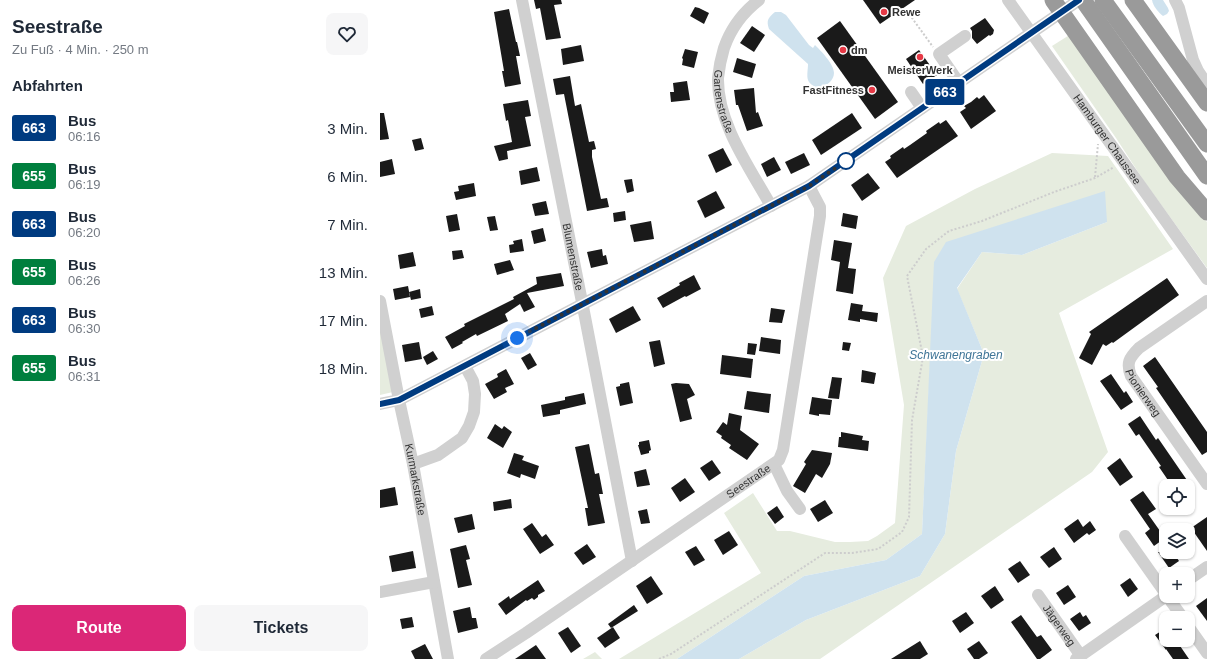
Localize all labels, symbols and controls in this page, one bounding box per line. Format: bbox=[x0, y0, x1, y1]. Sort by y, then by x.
place label: Rewe bbox=[892, 6, 921, 18]
marker: Rewe bbox=[879, 7, 889, 17]
button: heart bbox=[326, 13, 368, 55]
text: Seestraße bbox=[12, 16, 103, 37]
text: Zu Fuß · 4 Min. · 250 m bbox=[12, 42, 149, 57]
place label: dm bbox=[851, 44, 868, 56]
marker: dm bbox=[838, 45, 848, 55]
marker: MeisterWerk bbox=[915, 52, 925, 62]
place label: MeisterWerk bbox=[887, 64, 953, 76]
street label: Gartenstraße bbox=[712, 69, 736, 135]
text: Abfahrten bbox=[12, 77, 83, 94]
line badge: 663 bbox=[922, 79, 968, 105]
place label: FastFitness bbox=[803, 84, 864, 96]
text: 663 bbox=[933, 84, 957, 100]
marker: FastFitness bbox=[867, 85, 877, 95]
street label: Hamburger Chaussee bbox=[1071, 92, 1143, 187]
text: Bus bbox=[68, 112, 96, 129]
text: 663 bbox=[22, 120, 46, 136]
text: 3 Min. bbox=[327, 120, 368, 137]
text: 06:16 bbox=[68, 129, 101, 144]
unlabelled marker bbox=[837, 152, 855, 170]
text: Bus bbox=[68, 160, 96, 177]
text: 655 bbox=[22, 168, 46, 184]
text: 6 Min. bbox=[327, 168, 368, 185]
text: 06:19 bbox=[68, 177, 101, 192]
text: Bus bbox=[68, 208, 96, 225]
text: 663 bbox=[22, 216, 46, 232]
text: 7 Min. bbox=[327, 216, 368, 233]
street label: Blumenstraße bbox=[561, 222, 586, 292]
text: 06:20 bbox=[68, 225, 101, 240]
text: Bus bbox=[68, 256, 96, 273]
text: 655 bbox=[22, 264, 46, 280]
text: 13 Min. bbox=[319, 264, 368, 281]
text: 06:26 bbox=[68, 273, 101, 288]
text: Bus bbox=[68, 304, 96, 321]
text: 663 bbox=[22, 312, 46, 328]
text: 17 Min. bbox=[319, 312, 368, 329]
text: 06:30 bbox=[68, 321, 101, 336]
your location bbox=[507, 328, 527, 348]
water label: Schwanengraben bbox=[909, 348, 1003, 362]
text: Bus bbox=[68, 352, 96, 369]
text: 655 bbox=[22, 360, 46, 376]
text: 18 Min. bbox=[319, 360, 368, 377]
street label: Pionierweg bbox=[1123, 368, 1164, 419]
text: 06:31 bbox=[68, 369, 101, 384]
street label: Kurmarkstraße bbox=[403, 442, 428, 516]
street label: Seestraße bbox=[724, 462, 773, 500]
map controls bbox=[1159, 479, 1195, 647]
button: locate bbox=[1159, 479, 1195, 515]
button: layers bbox=[1159, 523, 1195, 559]
button: + bbox=[1159, 567, 1195, 603]
street label: Jägerweg bbox=[1041, 602, 1078, 648]
button: Route bbox=[12, 605, 186, 651]
button: Tickets bbox=[194, 605, 368, 651]
button: − bbox=[1159, 611, 1195, 647]

